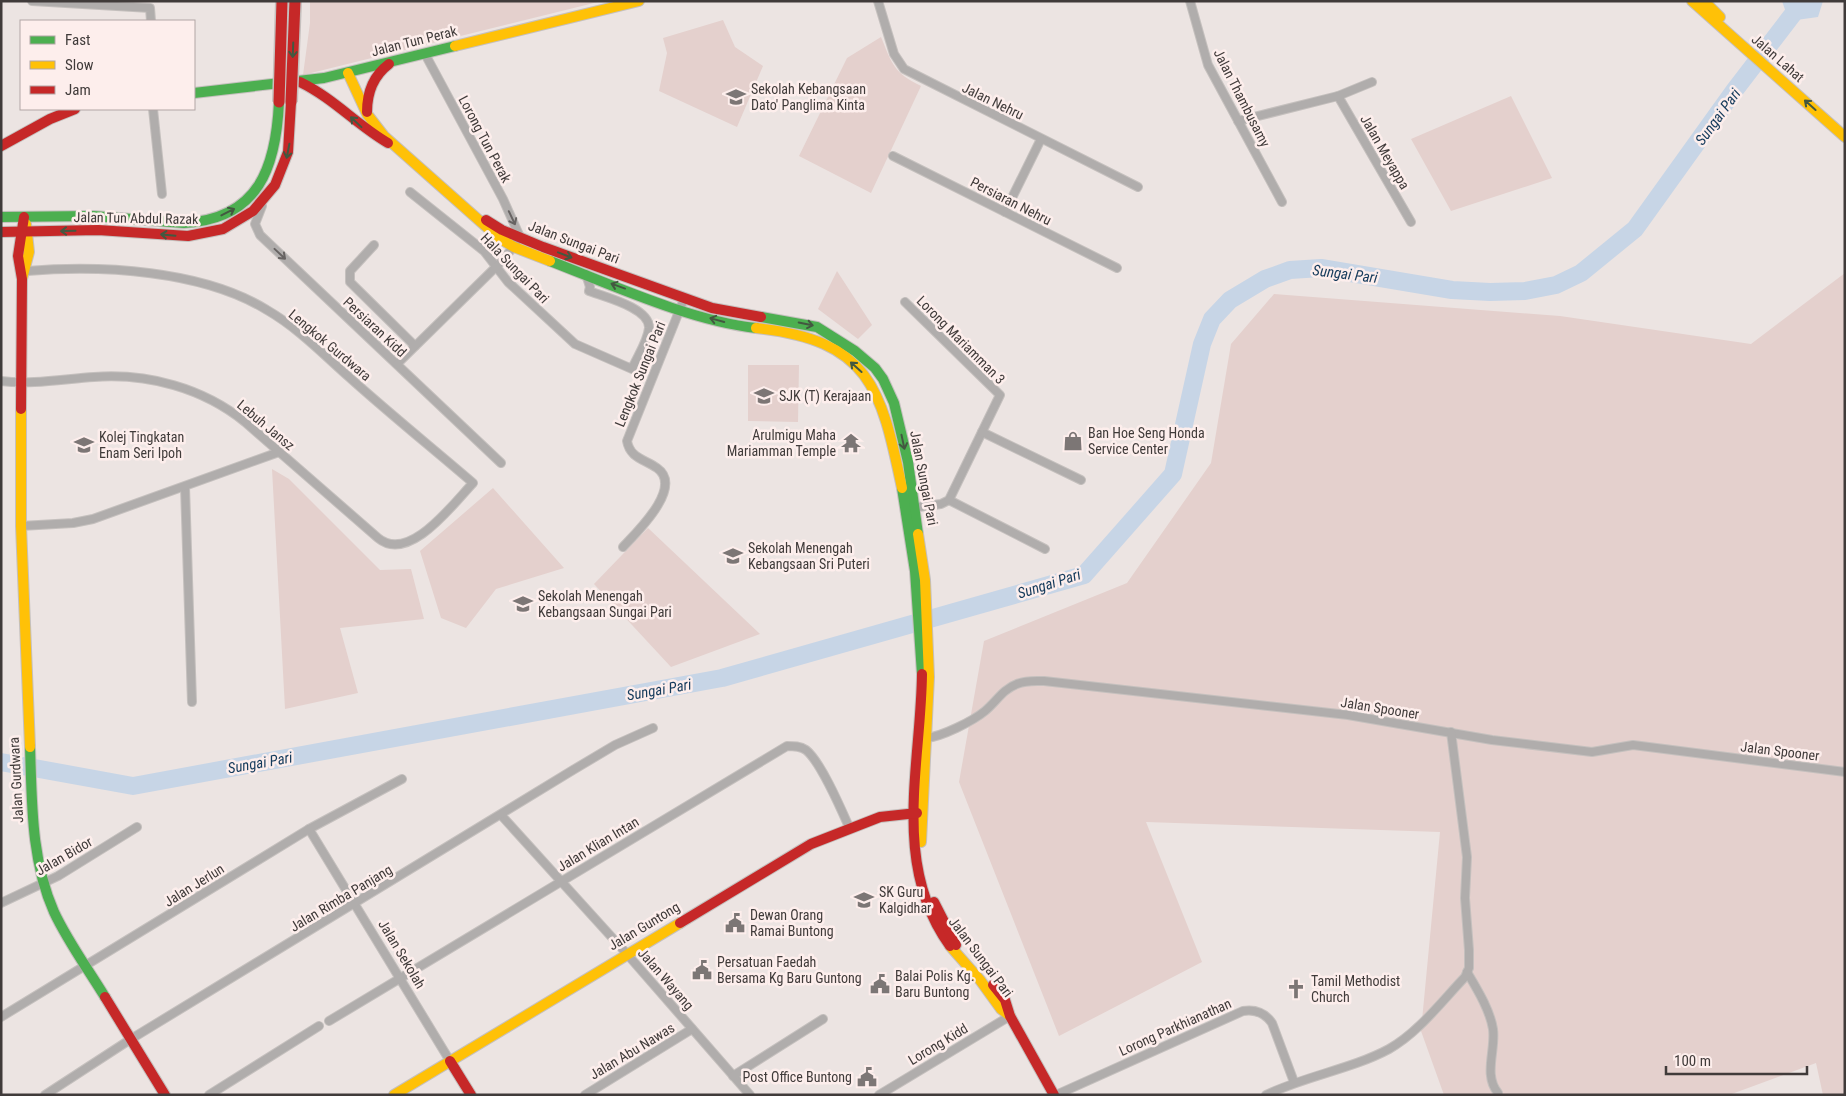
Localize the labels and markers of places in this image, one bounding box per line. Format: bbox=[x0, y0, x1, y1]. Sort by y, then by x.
place label: Sekolah Kebangsaan Dato' Panglima Kinta bbox=[751, 81, 866, 113]
school or university icon: Sekolah Kebangsaan Dato' Panglima Kinta bbox=[725, 86, 747, 108]
school or university icon: SJK (T) Kerajaan bbox=[753, 385, 775, 407]
place label: SJK (T) Kerajaan bbox=[779, 388, 871, 405]
place label: Ban Hoe Seng Honda Service Center bbox=[1088, 425, 1205, 457]
place label: Arulmigu Maha Mariamman Temple bbox=[727, 427, 836, 459]
place label: Kolej Tingkatan Enam Seri Ipoh bbox=[99, 429, 184, 461]
shop icon: Ban Hoe Seng Honda Service Center bbox=[1062, 430, 1084, 452]
temple icon: Arulmigu Maha Mariamman Temple bbox=[840, 432, 862, 454]
school or university icon: Kolej Tingkatan Enam Seri Ipoh bbox=[73, 434, 95, 456]
place label: Sekolah Menengah Kebangsaan Sri Puteri bbox=[748, 540, 870, 572]
school or university icon: Sekolah Menengah Kebangsaan Sri Puteri bbox=[722, 545, 744, 567]
place label: Sekolah Menengah Kebangsaan Sungai Pari bbox=[538, 588, 672, 620]
school or university icon: Sekolah Menengah Kebangsaan Sungai Pari bbox=[512, 593, 534, 615]
place label: SK Guru Kalgidhar bbox=[879, 884, 931, 916]
school or university icon: SK Guru Kalgidhar bbox=[853, 889, 875, 911]
place label: Dewan Orang Ramai Buntong bbox=[750, 907, 834, 939]
public building icon: Dewan Orang Ramai Buntong bbox=[724, 912, 746, 934]
place label: Persatuan Faedah Bersama Kg Baru Guntong bbox=[717, 954, 862, 986]
public building icon: Persatuan Faedah Bersama Kg Baru Guntong bbox=[691, 959, 713, 981]
place label: Balai Polis Kg. Baru Buntong bbox=[895, 968, 974, 1000]
public building icon: Balai Polis Kg. Baru Buntong bbox=[869, 973, 891, 995]
place label: Tamil Methodist Church bbox=[1311, 973, 1400, 1005]
church icon: Tamil Methodist Church bbox=[1285, 978, 1307, 1000]
public building icon: Post Office Buntong bbox=[856, 1066, 878, 1088]
place label: Post Office Buntong bbox=[743, 1069, 852, 1085]

